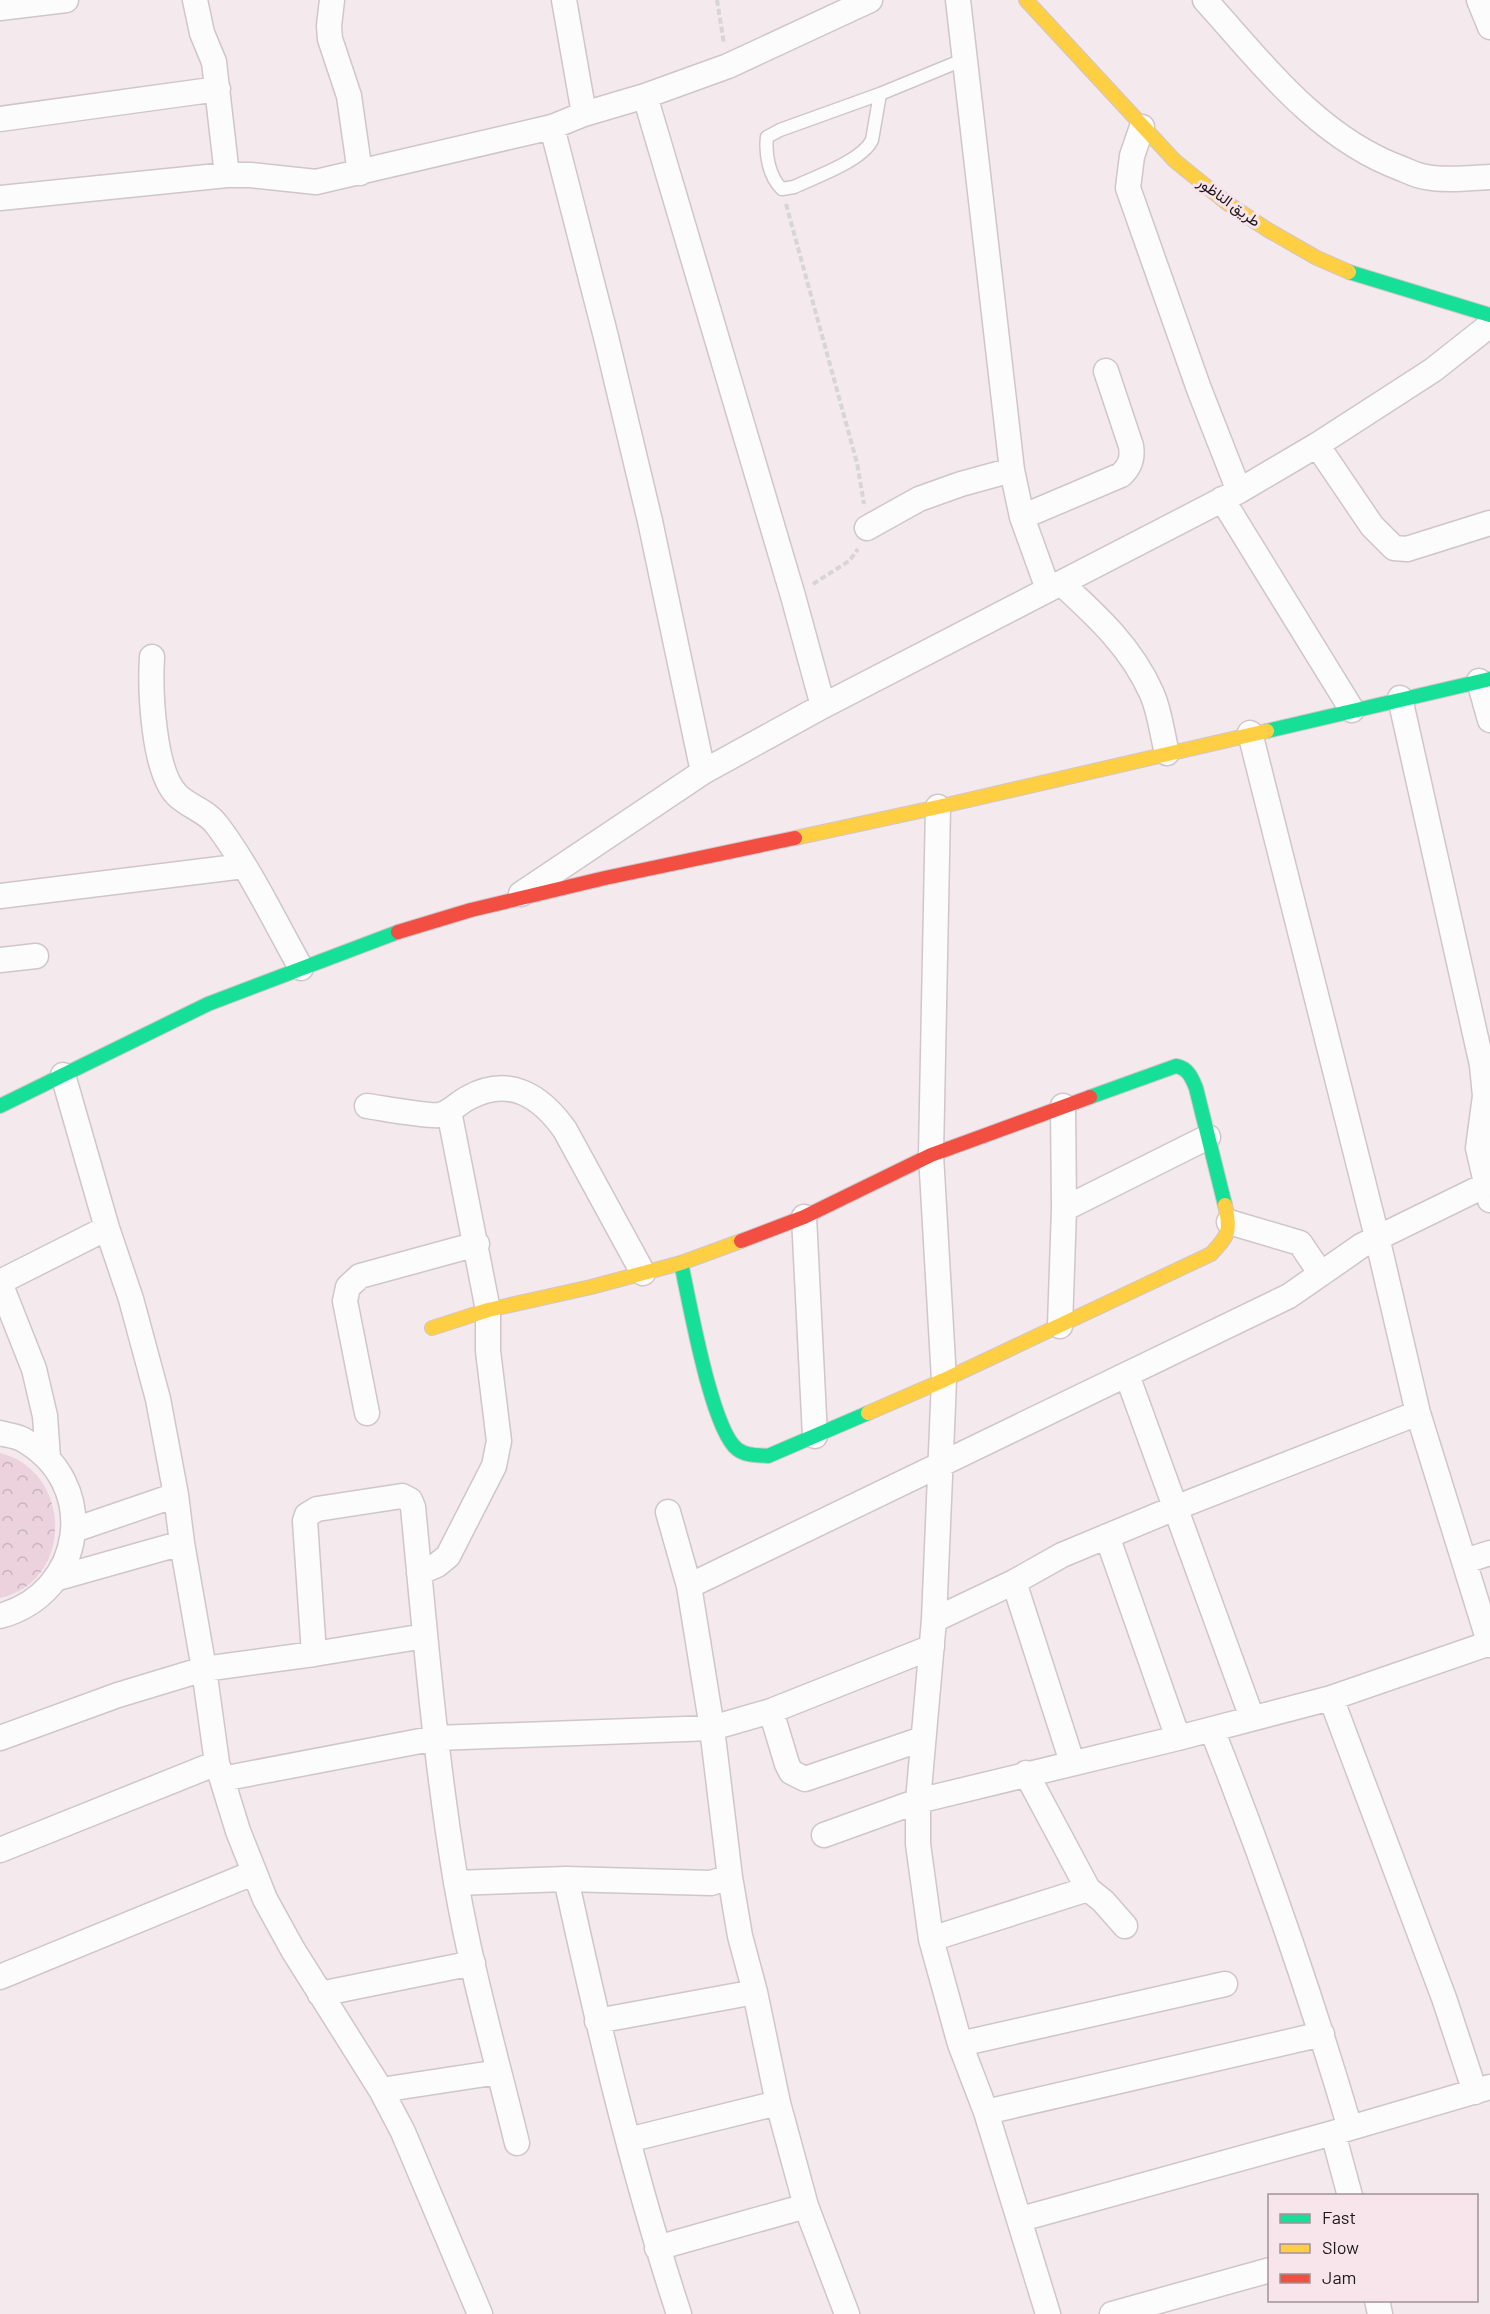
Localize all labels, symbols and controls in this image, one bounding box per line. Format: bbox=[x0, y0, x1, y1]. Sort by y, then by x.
street label: طريق الناظور bbox=[1193, 172, 1265, 232]
legend bbox=[1268, 2194, 1478, 2302]
text: Fast bbox=[1322, 2206, 1356, 2228]
text: Slow bbox=[1322, 2236, 1359, 2258]
text: Jam bbox=[1322, 2266, 1356, 2288]

